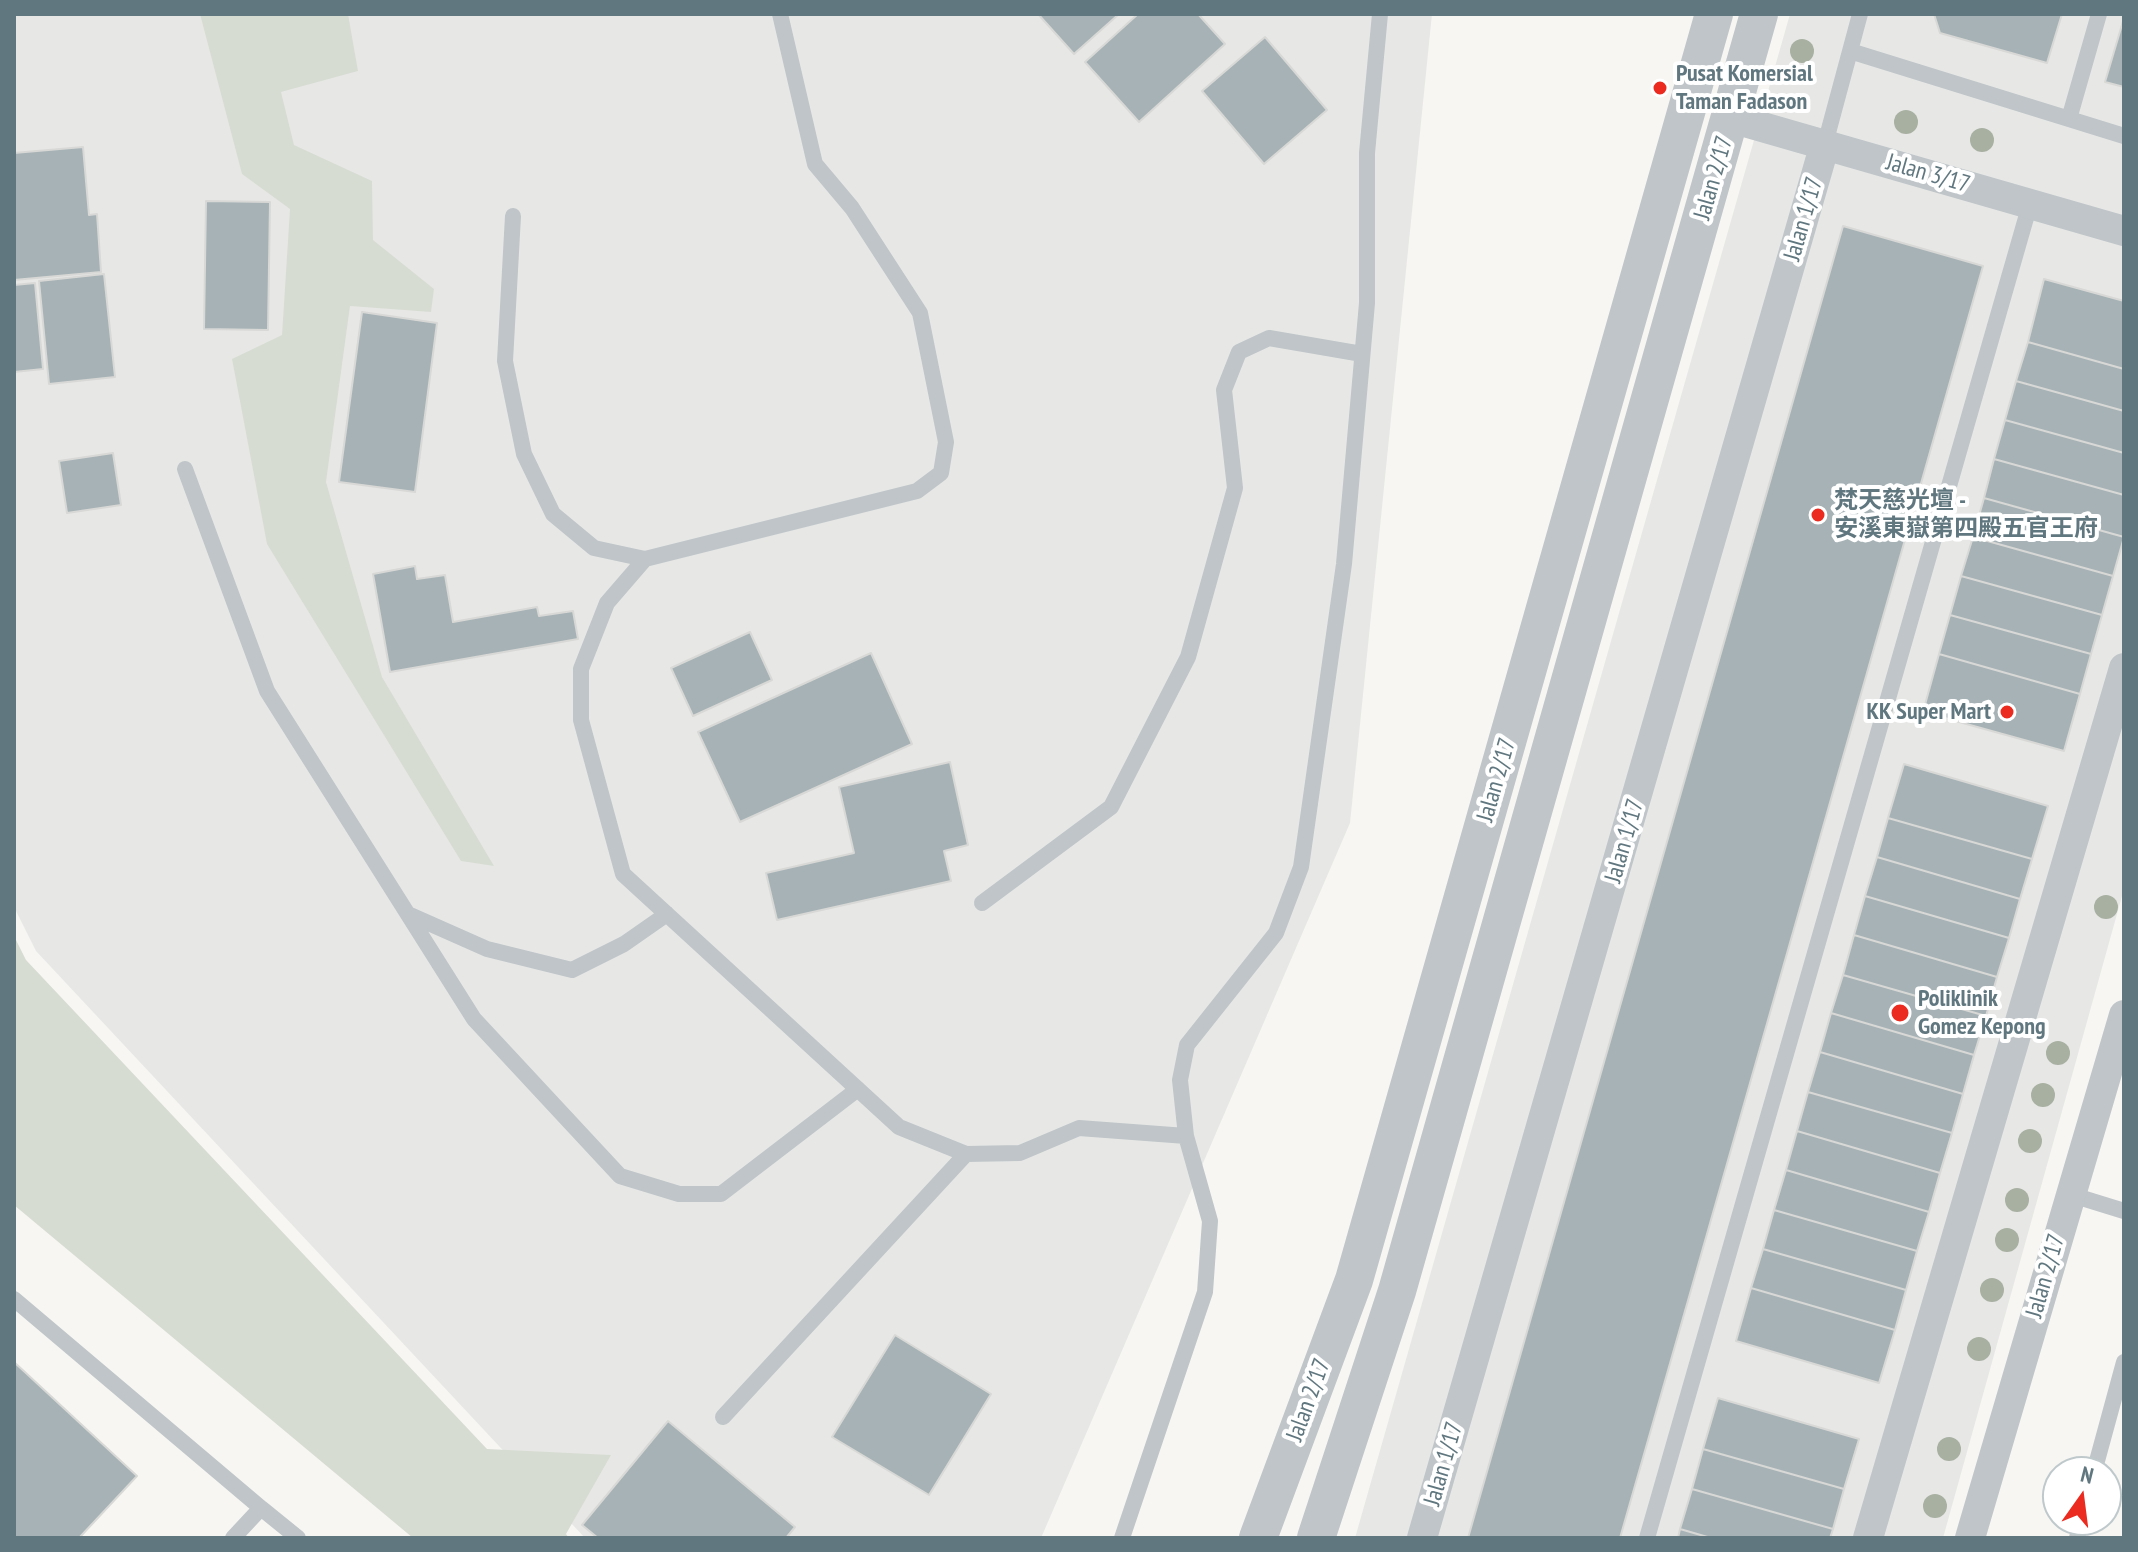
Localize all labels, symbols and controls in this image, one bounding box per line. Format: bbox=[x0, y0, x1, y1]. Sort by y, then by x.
place label: Pusat Komersial Taman Fadason bbox=[1676, 60, 1813, 116]
marker: Pusat Komersial Taman Fadason bbox=[1651, 79, 1669, 97]
street label: Jalan 2/17 bbox=[1688, 133, 1740, 223]
street label: Jalan 3/17 bbox=[1883, 148, 1973, 200]
street label: Jalan 1/17 bbox=[1778, 174, 1830, 264]
place label: 梵天慈光壇 - 安溪東嶽第四殿五官王府 bbox=[1834, 487, 2098, 543]
marker: 梵天慈光壇 - 安溪東嶽第四殿五官王府 bbox=[1809, 506, 1827, 524]
place label: KK Super Mart bbox=[1867, 698, 1991, 726]
marker: KK Super Mart bbox=[1998, 703, 2016, 721]
street label: Jalan 2/17 bbox=[1471, 735, 1523, 825]
street label: Jalan 1/17 bbox=[1599, 796, 1651, 886]
place label: Poliklinik Gomez Kepong bbox=[1918, 985, 2046, 1041]
marker: Poliklinik Gomez Kepong bbox=[1889, 1002, 1911, 1024]
street label: Jalan 2/17 bbox=[2020, 1231, 2072, 1321]
street label: Jalan 2/17 bbox=[1281, 1355, 1337, 1445]
street label: Jalan 1/17 bbox=[1418, 1419, 1470, 1509]
north arrow bbox=[2042, 1456, 2122, 1536]
text: N bbox=[2078, 1460, 2096, 1490]

